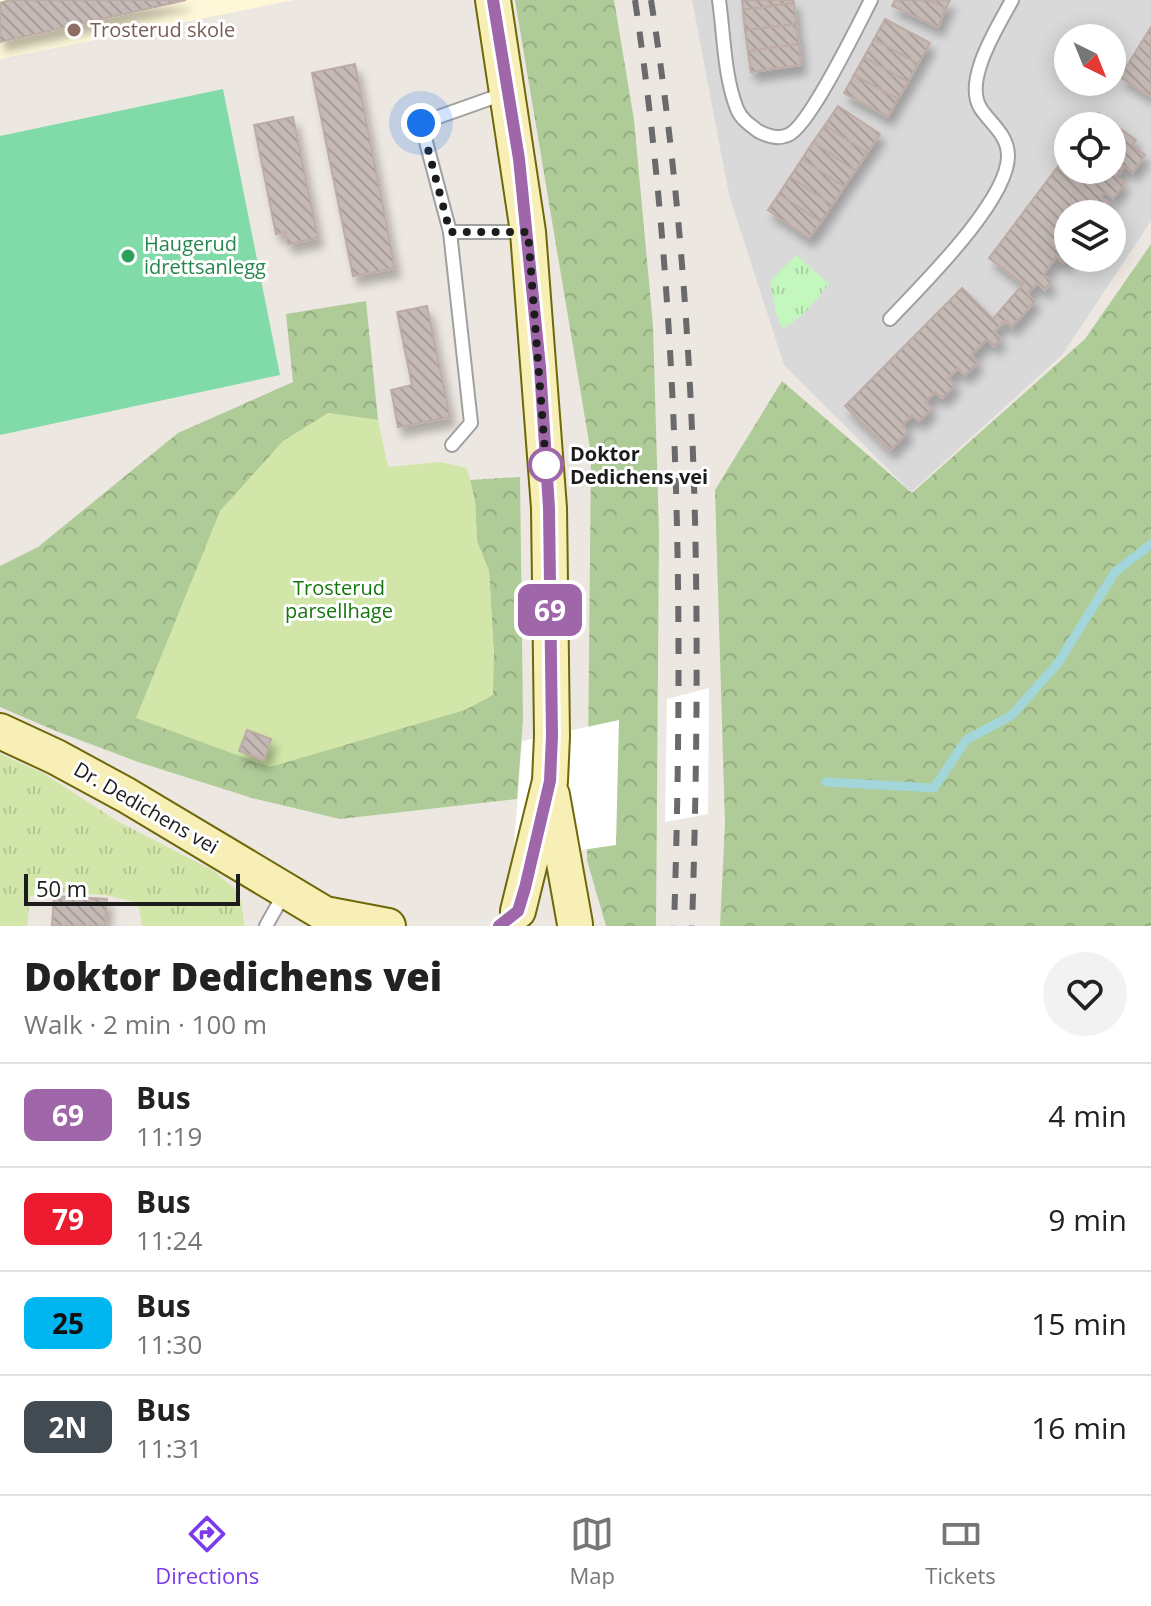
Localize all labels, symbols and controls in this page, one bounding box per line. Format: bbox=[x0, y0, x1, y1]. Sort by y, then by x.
place label: Trosterud skole bbox=[90, 16, 235, 43]
marker: Trosterud skole bbox=[65, 21, 83, 39]
north arrow bbox=[1054, 24, 1126, 96]
map controls bbox=[1054, 24, 1126, 272]
your location bbox=[401, 103, 441, 143]
button: locate bbox=[1054, 112, 1126, 184]
button: layers bbox=[1054, 200, 1126, 272]
place label: Haugerud idrettsanlegg bbox=[144, 230, 266, 280]
marker: Haugerud idrettsanlegg bbox=[119, 247, 137, 265]
place label: Doktor Dedichens vei bbox=[570, 440, 708, 490]
marker: Doktor Dedichens vei bbox=[529, 448, 563, 482]
park label: Trosterud parsellhage bbox=[285, 574, 393, 624]
line badge: 69 bbox=[514, 584, 586, 636]
text: 69 bbox=[534, 591, 566, 629]
street label: Dr. Dedichens vei bbox=[69, 755, 223, 860]
scale bar bbox=[24, 870, 240, 906]
text: 50 m bbox=[36, 873, 87, 903]
text: Doktor Dedichens vei bbox=[24, 950, 442, 1002]
button: heart bbox=[1043, 952, 1127, 1036]
text: Walk · 2 min · 100 m bbox=[24, 1006, 267, 1042]
text: Bus bbox=[136, 1077, 191, 1118]
text: 4 min bbox=[1048, 1095, 1127, 1136]
text: 69 bbox=[52, 1096, 84, 1134]
text: 11:19 bbox=[136, 1118, 202, 1154]
text: Bus bbox=[136, 1181, 191, 1222]
text: 9 min bbox=[1048, 1199, 1127, 1240]
text: 79 bbox=[52, 1200, 84, 1238]
text: 11:24 bbox=[136, 1222, 202, 1258]
text: Bus bbox=[136, 1285, 191, 1326]
text: 15 min bbox=[1031, 1303, 1127, 1344]
text: 25 bbox=[52, 1304, 84, 1342]
text: 11:30 bbox=[136, 1326, 202, 1362]
text: Bus bbox=[136, 1389, 191, 1430]
text: 16 min bbox=[1031, 1407, 1127, 1448]
text: 2N bbox=[49, 1408, 87, 1446]
text: 11:31 bbox=[136, 1430, 202, 1466]
tab: Directions bbox=[155, 1512, 259, 1590]
tab: Map bbox=[570, 1512, 615, 1590]
tab: Tickets bbox=[925, 1512, 996, 1590]

